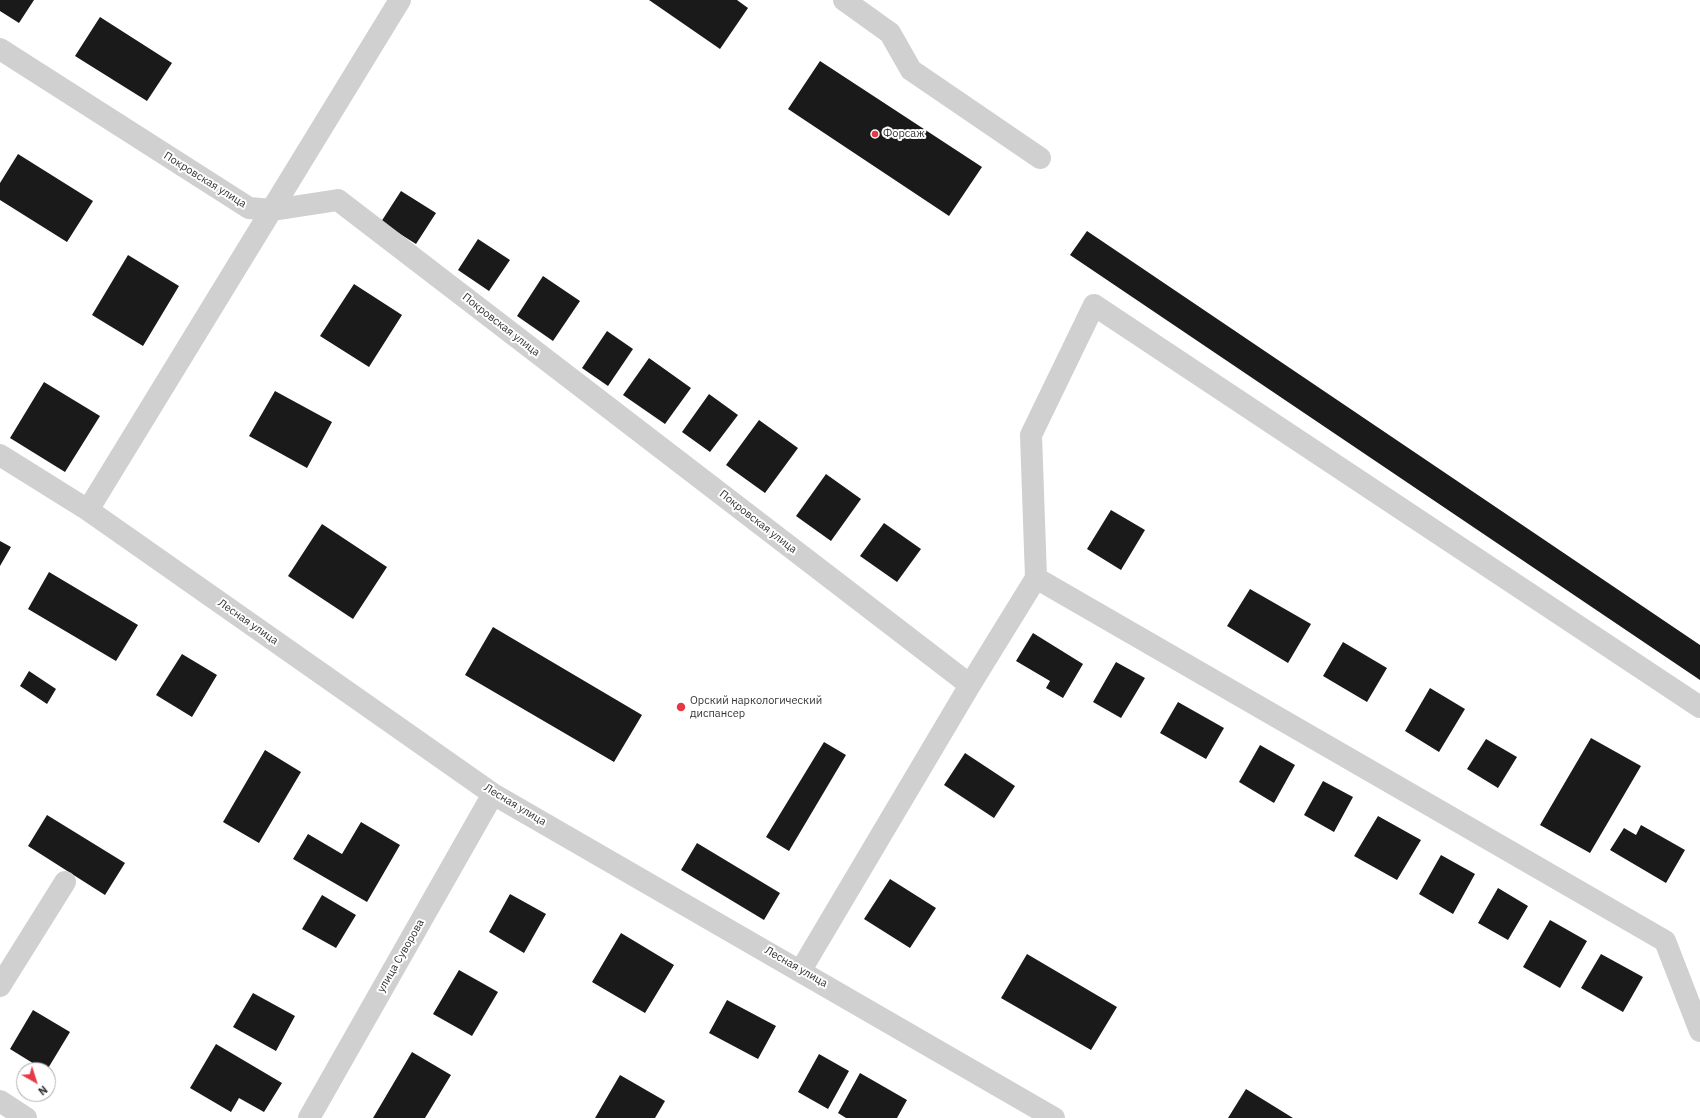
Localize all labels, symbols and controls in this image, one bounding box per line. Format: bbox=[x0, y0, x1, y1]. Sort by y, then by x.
place label: Форсаж bbox=[883, 127, 925, 141]
marker: Форсаж bbox=[870, 129, 880, 139]
street label: Покровская улица bbox=[161, 149, 249, 211]
street label: Покровская улица bbox=[460, 291, 542, 359]
street label: Покровская улица bbox=[717, 488, 799, 556]
street label: Лесная улица bbox=[215, 596, 281, 648]
place label: Орский наркологический диспансер bbox=[690, 694, 822, 720]
marker: Орский наркологический диспансер bbox=[675, 701, 687, 713]
street label: Лесная улица bbox=[481, 781, 549, 829]
street label: улица Суворова bbox=[375, 917, 427, 995]
street label: Лесная улица bbox=[762, 944, 830, 990]
north arrow bbox=[16, 1062, 56, 1102]
text: N bbox=[35, 1083, 50, 1098]

